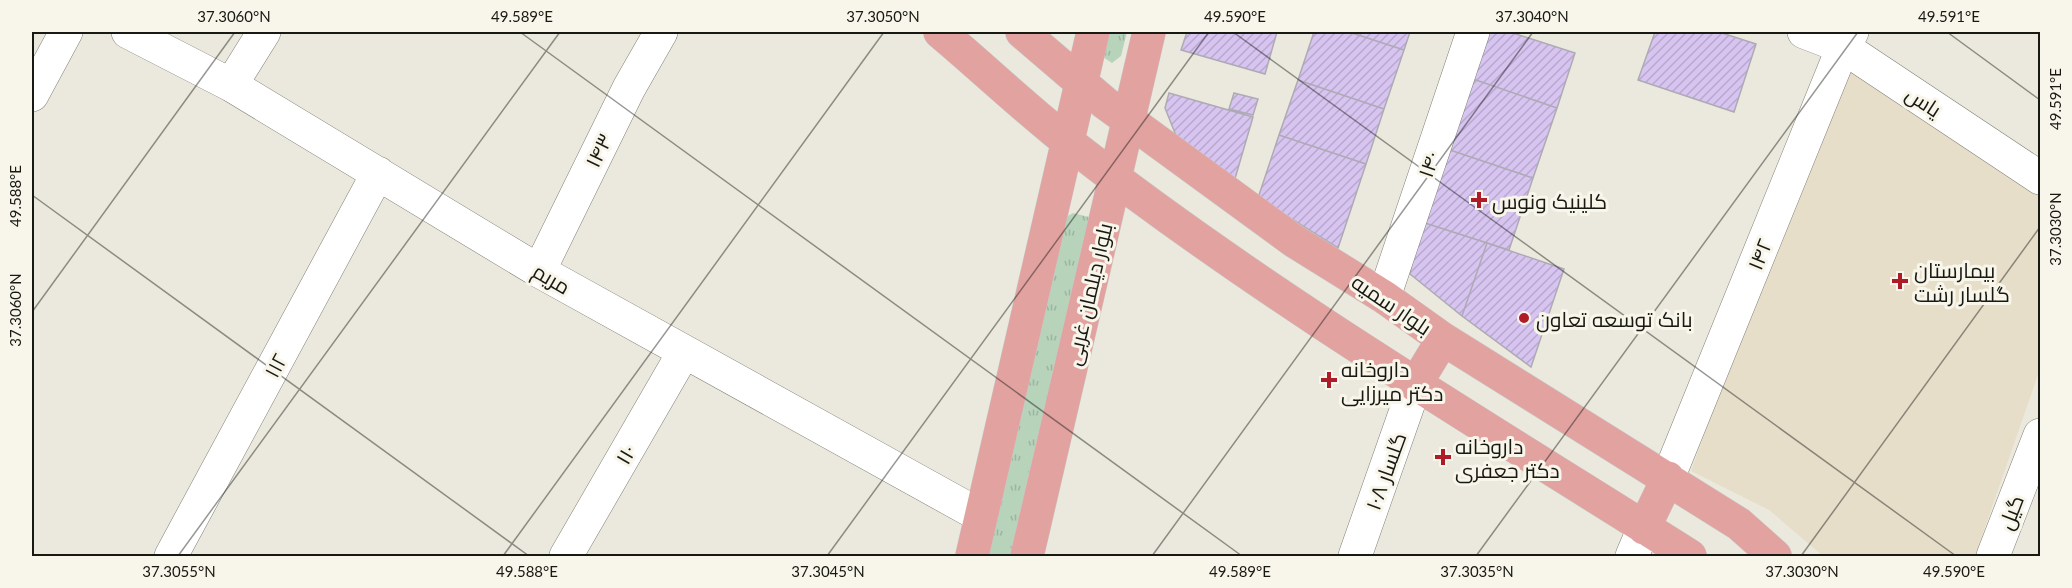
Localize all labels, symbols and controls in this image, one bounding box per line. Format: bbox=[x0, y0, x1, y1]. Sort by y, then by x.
text: 37.3060°N bbox=[197, 7, 271, 25]
text: 49.589°E bbox=[491, 7, 553, 25]
text: 37.3050°N bbox=[846, 7, 920, 25]
text: 49.590°E bbox=[1204, 7, 1266, 25]
text: 37.3040°N bbox=[1495, 7, 1569, 25]
text: 49.591°E bbox=[1918, 7, 1980, 25]
text: 49.591°E bbox=[2046, 68, 2064, 130]
street label: یاس bbox=[1900, 80, 1947, 124]
street label: ۱۴۳ bbox=[579, 129, 617, 171]
street label: ۱۴۰ bbox=[1412, 148, 1444, 180]
text: 49.588°E bbox=[6, 165, 24, 227]
place label: کلینیک ونوس bbox=[1492, 188, 1607, 215]
marker: کلینیک ونوس bbox=[1470, 191, 1488, 209]
text: 37.3030°N bbox=[2046, 192, 2064, 266]
street label: بلوار دیلمان غربی bbox=[1059, 220, 1119, 368]
street label: ۱۴۲ bbox=[1742, 235, 1776, 273]
street label: مریم bbox=[527, 257, 575, 301]
place label: بیمارستان گلسار رشت bbox=[1914, 257, 2010, 307]
street label: بلوار سمیه bbox=[1347, 268, 1437, 341]
marker: بیمارستان گلسار رشت bbox=[1891, 272, 1909, 290]
text: 37.3060°N bbox=[6, 273, 24, 347]
place label: بانک توسعه تعاون bbox=[1536, 306, 1693, 333]
marker: بانک توسعه تعاون bbox=[1517, 311, 1531, 325]
street label: ۱۱۲ bbox=[258, 349, 292, 381]
place label: داروخانه دکتر میرزایی bbox=[1341, 356, 1443, 407]
marker: داروخانه دکتر میرزایی bbox=[1322, 373, 1336, 387]
street label: گلسار ۱۰۸ bbox=[1359, 429, 1411, 513]
place label: داروخانه دکتر جعفری bbox=[1455, 433, 1560, 484]
street label: ۱۱۰ bbox=[610, 440, 640, 468]
marker: داروخانه دکتر جعفری bbox=[1436, 450, 1450, 464]
street label: گیل bbox=[1992, 491, 2030, 534]
text: 37.3055°N bbox=[142, 562, 216, 580]
text: 49.588°E bbox=[496, 562, 558, 580]
text: 37.3045°N bbox=[791, 562, 865, 580]
text: 49.589°E bbox=[1209, 562, 1271, 580]
text: 37.3035°N bbox=[1440, 562, 1514, 580]
text: 37.3030°N bbox=[1765, 562, 1839, 580]
text: 49.590°E bbox=[1923, 562, 1985, 580]

